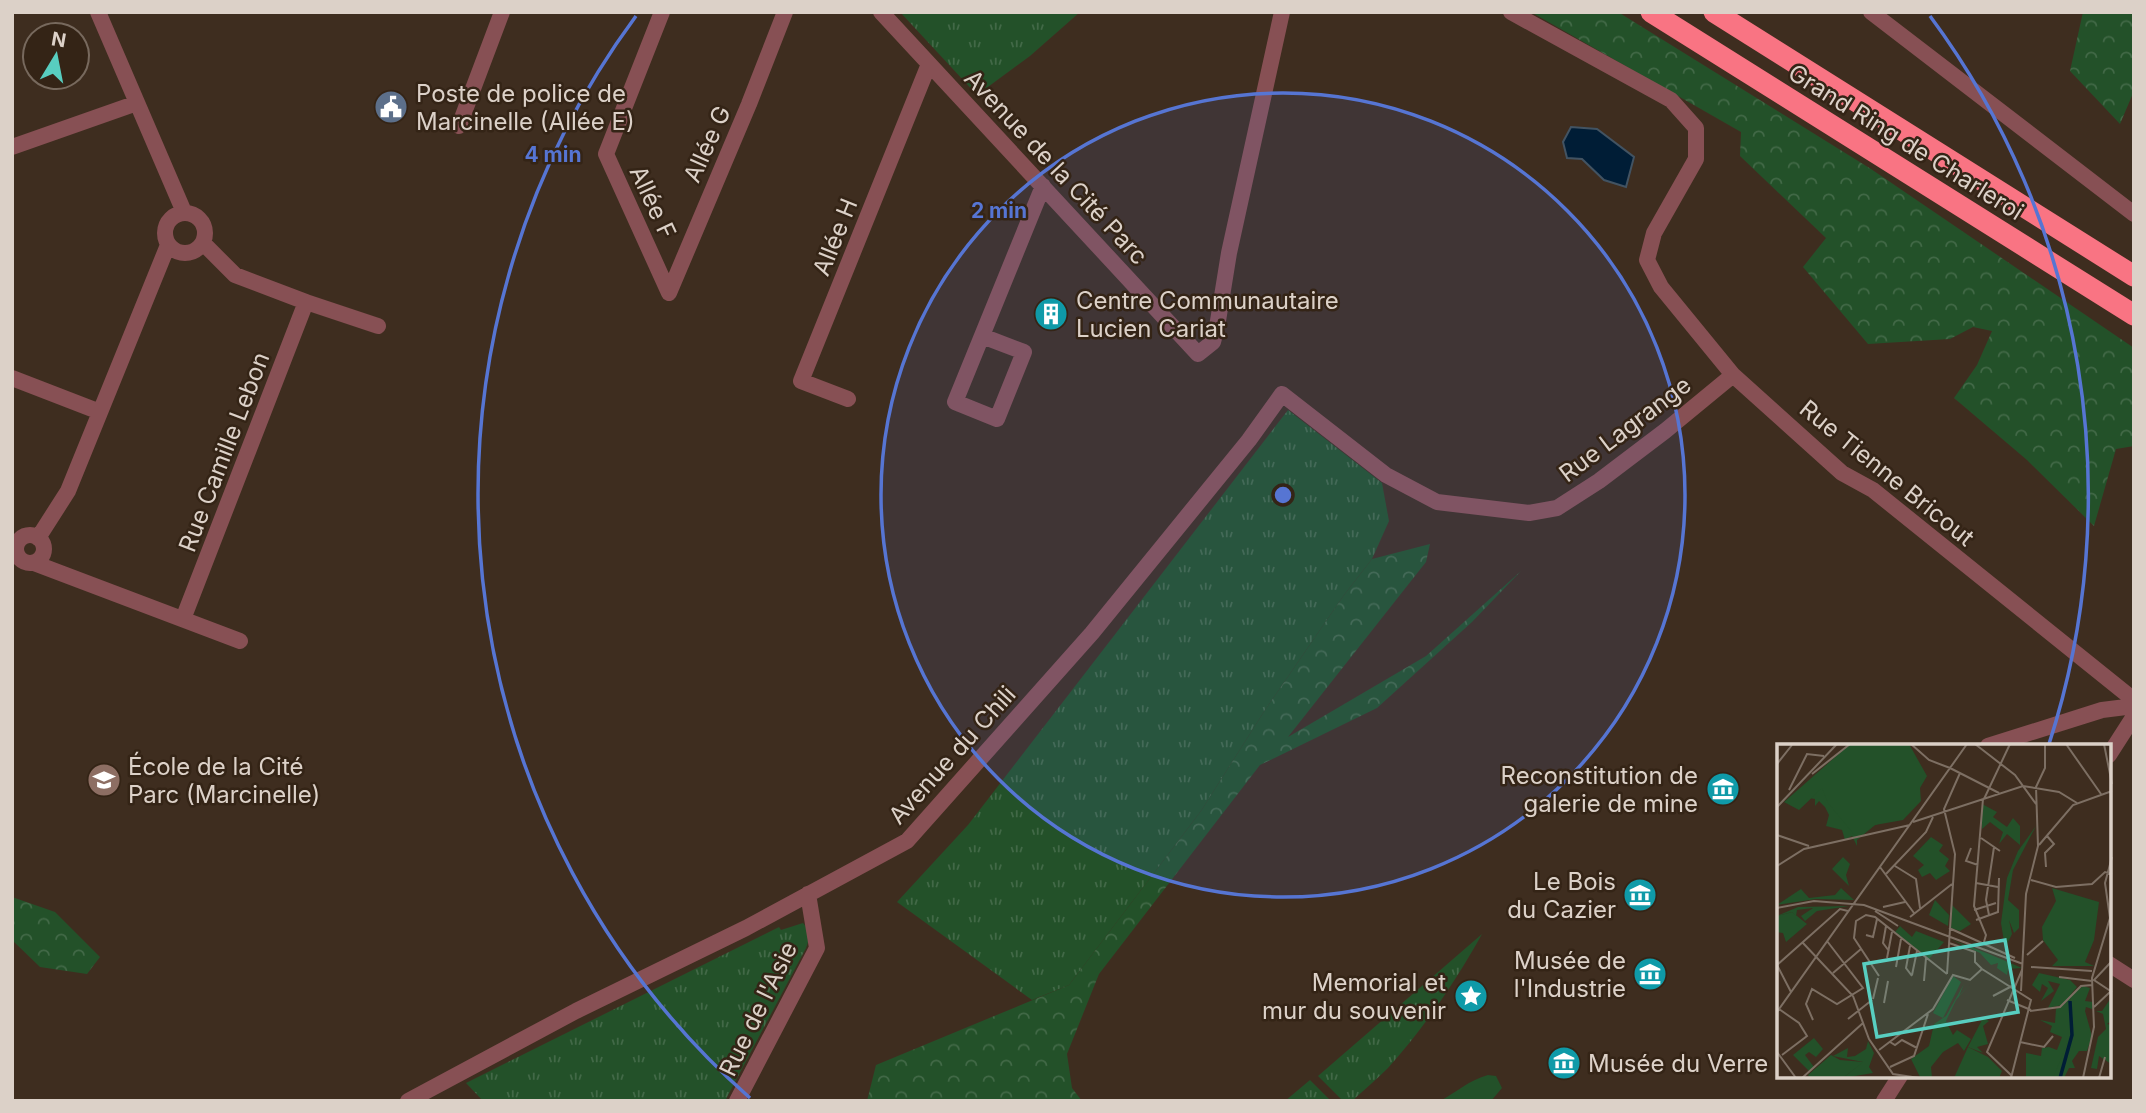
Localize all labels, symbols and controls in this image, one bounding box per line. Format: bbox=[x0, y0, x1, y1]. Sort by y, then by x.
north arrow bbox=[21, 21, 91, 91]
text: N bbox=[50, 27, 68, 52]
street label: Grand Ring de Charleroi bbox=[1783, 58, 2029, 226]
street label: Avenue de la Cité Parc bbox=[958, 64, 1154, 270]
place label: Poste de police de Marcinelle (Allée E) bbox=[416, 79, 635, 136]
public building icon: Poste de police de Marcinelle (Allée E) bbox=[372, 88, 410, 126]
street label: Allée G bbox=[677, 101, 737, 187]
text: 4 min bbox=[524, 142, 582, 167]
street label: Allée F bbox=[624, 161, 682, 243]
street label: Allée H bbox=[806, 194, 864, 280]
text: 2 min bbox=[971, 198, 1027, 223]
place label: Centre Communautaire Lucien Cariat bbox=[1076, 286, 1339, 343]
building icon: Centre Communautaire Lucien Cariat bbox=[1032, 295, 1070, 333]
street label: Rue Camille Lebon bbox=[173, 348, 275, 556]
street label: Rue Lagrange bbox=[1553, 370, 1697, 488]
street label: Rue Tienne Bricout bbox=[1794, 394, 1980, 552]
centre of rings bbox=[1271, 483, 1295, 507]
street label: Avenue du Chili bbox=[882, 680, 1022, 830]
inset map bbox=[1777, 744, 2111, 1078]
place label: École de la Cité Parc (Marcinelle) bbox=[128, 751, 320, 809]
school or university icon: École de la Cité Parc (Marcinelle) bbox=[85, 761, 123, 799]
place label: Reconstitution de galerie de mine bbox=[1501, 761, 1698, 818]
museum icon: Reconstitution de galerie de mine bbox=[1704, 770, 1742, 808]
place label: Le Bois du Cazier bbox=[1507, 867, 1616, 924]
museum icon: Le Bois du Cazier bbox=[1621, 876, 1659, 914]
street label: Rue de l'Asie bbox=[713, 937, 803, 1081]
place label: Musée de l'Industrie bbox=[1514, 946, 1626, 1003]
museum icon: Musée de l'Industrie bbox=[1631, 955, 1669, 993]
place label: Memorial et mur du souvenir bbox=[1262, 968, 1446, 1025]
place icon: Memorial et mur du souvenir bbox=[1452, 977, 1490, 1015]
museum icon: Musée du Verre bbox=[1545, 1044, 1583, 1082]
place label: Musée du Verre bbox=[1588, 1049, 1768, 1078]

